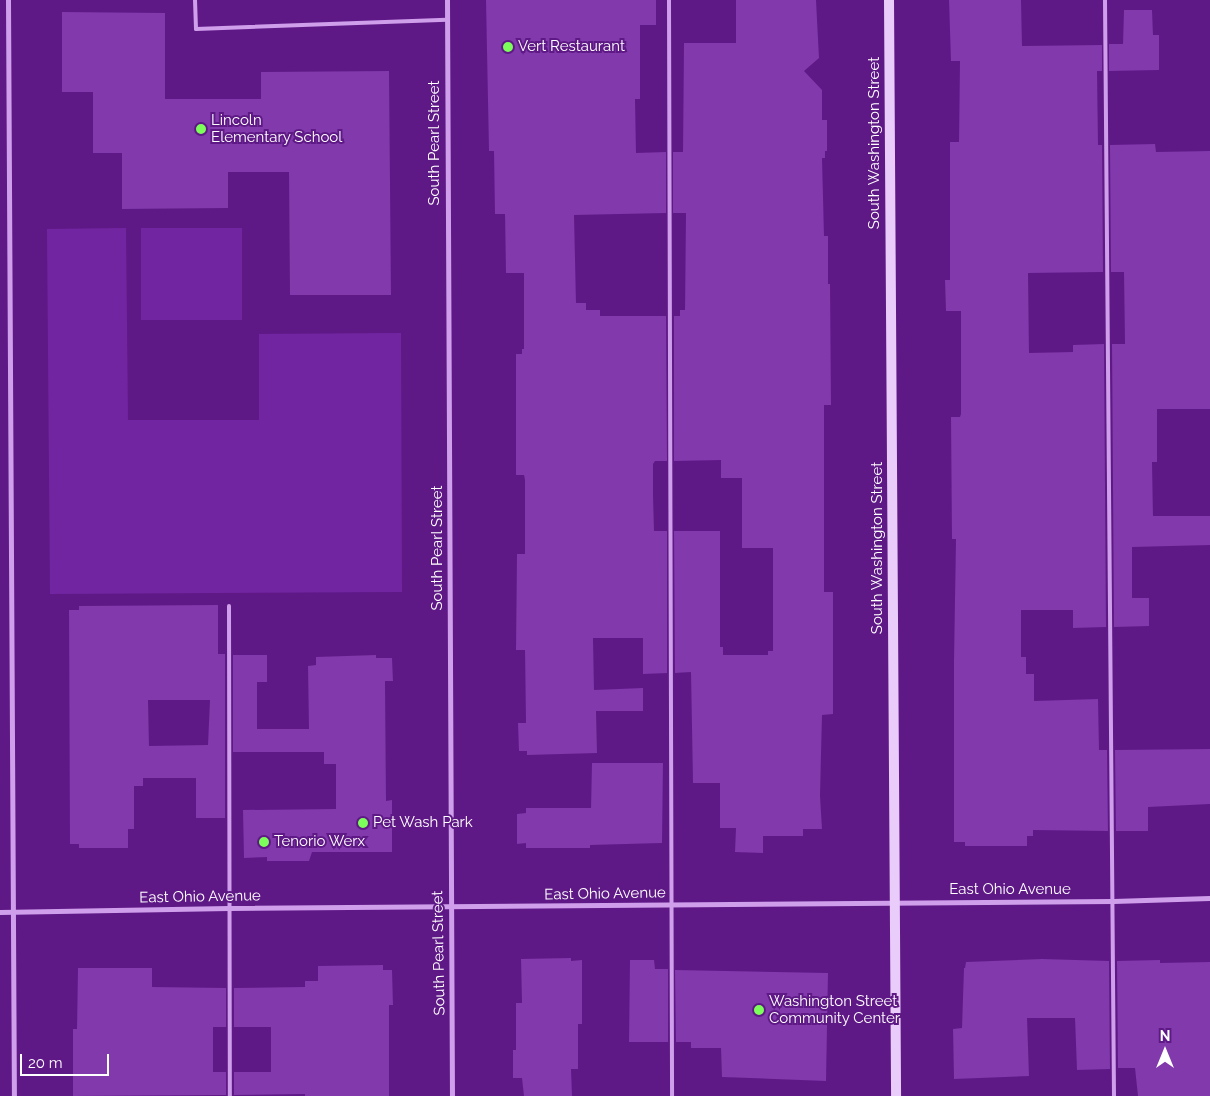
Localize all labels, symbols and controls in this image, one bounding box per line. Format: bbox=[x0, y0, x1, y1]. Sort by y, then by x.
place label: Vert Restaurant bbox=[518, 38, 625, 56]
marker: Vert Restaurant bbox=[502, 41, 514, 53]
street label: South Washington Street bbox=[866, 57, 884, 229]
street label: South Pearl Street bbox=[426, 80, 444, 206]
place label: Lincoln Elementary School bbox=[211, 111, 343, 146]
marker: Lincoln Elementary School bbox=[195, 123, 207, 135]
street label: South Washington Street bbox=[869, 462, 887, 634]
street label: South Pearl Street bbox=[429, 485, 447, 611]
place label: Pet Wash Park bbox=[373, 814, 473, 832]
marker: Pet Wash Park bbox=[357, 817, 369, 829]
place label: Tenorio Werx bbox=[274, 833, 366, 851]
marker: Tenorio Werx bbox=[258, 836, 270, 848]
street label: East Ohio Avenue bbox=[949, 881, 1071, 899]
street label: East Ohio Avenue bbox=[544, 884, 666, 904]
street label: East Ohio Avenue bbox=[139, 887, 261, 907]
street label: South Pearl Street bbox=[429, 890, 449, 1016]
place label: Washington Street Community Center bbox=[769, 992, 900, 1027]
marker: Washington Street Community Center bbox=[753, 1004, 765, 1016]
north arrow bbox=[1140, 1026, 1190, 1076]
text: N bbox=[1160, 1028, 1170, 1044]
scale bar bbox=[22, 1044, 111, 1076]
text: 20 m bbox=[28, 1054, 63, 1072]

